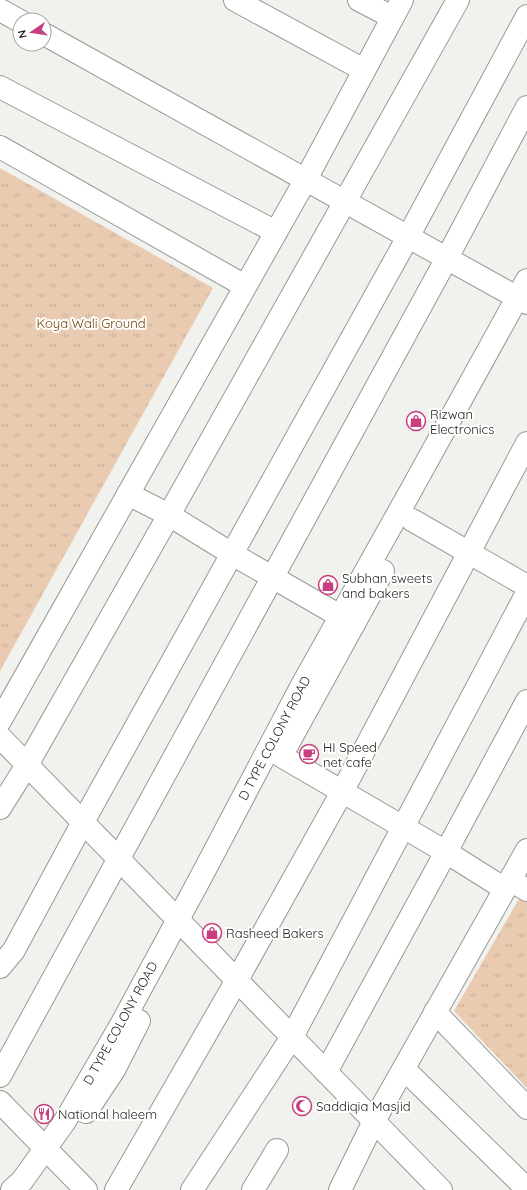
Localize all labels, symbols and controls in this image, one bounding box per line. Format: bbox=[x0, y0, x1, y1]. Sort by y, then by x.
north arrow bbox=[12, 12, 52, 52]
text: N bbox=[15, 29, 30, 40]
park label: Koya Wali Ground bbox=[36, 315, 146, 331]
place label: Rizwan Electronics bbox=[430, 406, 494, 437]
shop icon: Rizwan Electronics bbox=[405, 410, 427, 432]
place label: Subhan sweets and bakers bbox=[342, 570, 432, 601]
shop icon: Subhan sweets and bakers bbox=[317, 574, 339, 596]
street label: D TYPE COLONY ROAD bbox=[234, 673, 314, 803]
place label: HI Speed net cafe bbox=[323, 739, 377, 770]
cafe icon: HI Speed net cafe bbox=[298, 743, 320, 765]
shop icon: Rasheed Bakers bbox=[201, 922, 223, 944]
place label: Rasheed Bakers bbox=[226, 925, 324, 941]
street label: D TYPE COLONY ROAD bbox=[79, 959, 161, 1087]
mosque icon: Saddiqia Masjid bbox=[291, 1095, 313, 1117]
place label: Saddiqia Masjid bbox=[316, 1098, 411, 1114]
restaurant icon: National haleem bbox=[33, 1103, 55, 1125]
place label: National haleem bbox=[58, 1106, 157, 1122]

